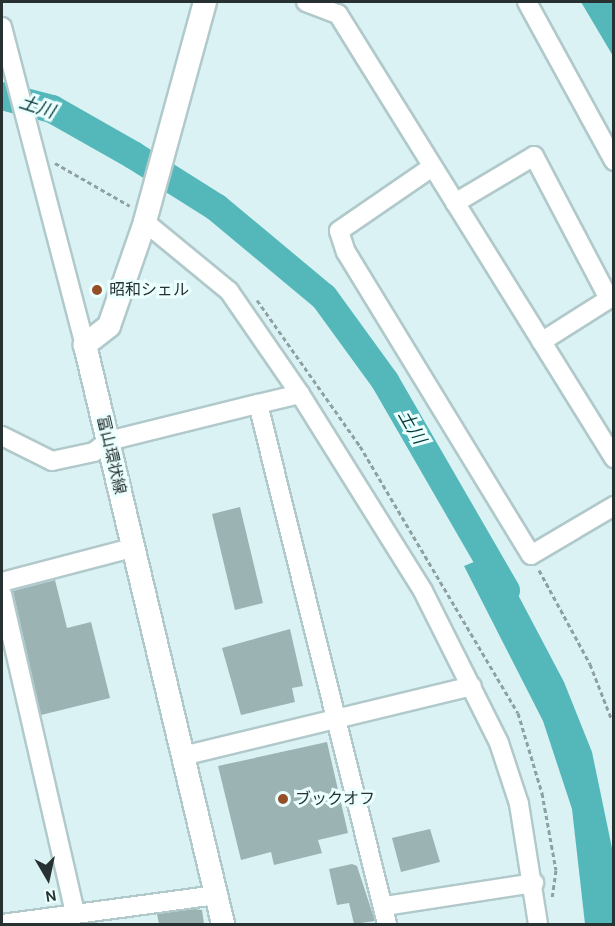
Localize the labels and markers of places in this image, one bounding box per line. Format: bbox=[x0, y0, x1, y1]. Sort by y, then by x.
place label: 昭和シェル bbox=[109, 280, 189, 300]
marker: 昭和シェル bbox=[90, 283, 104, 297]
place label: ブックオフ bbox=[295, 789, 375, 809]
marker: ブックオフ bbox=[276, 792, 290, 806]

